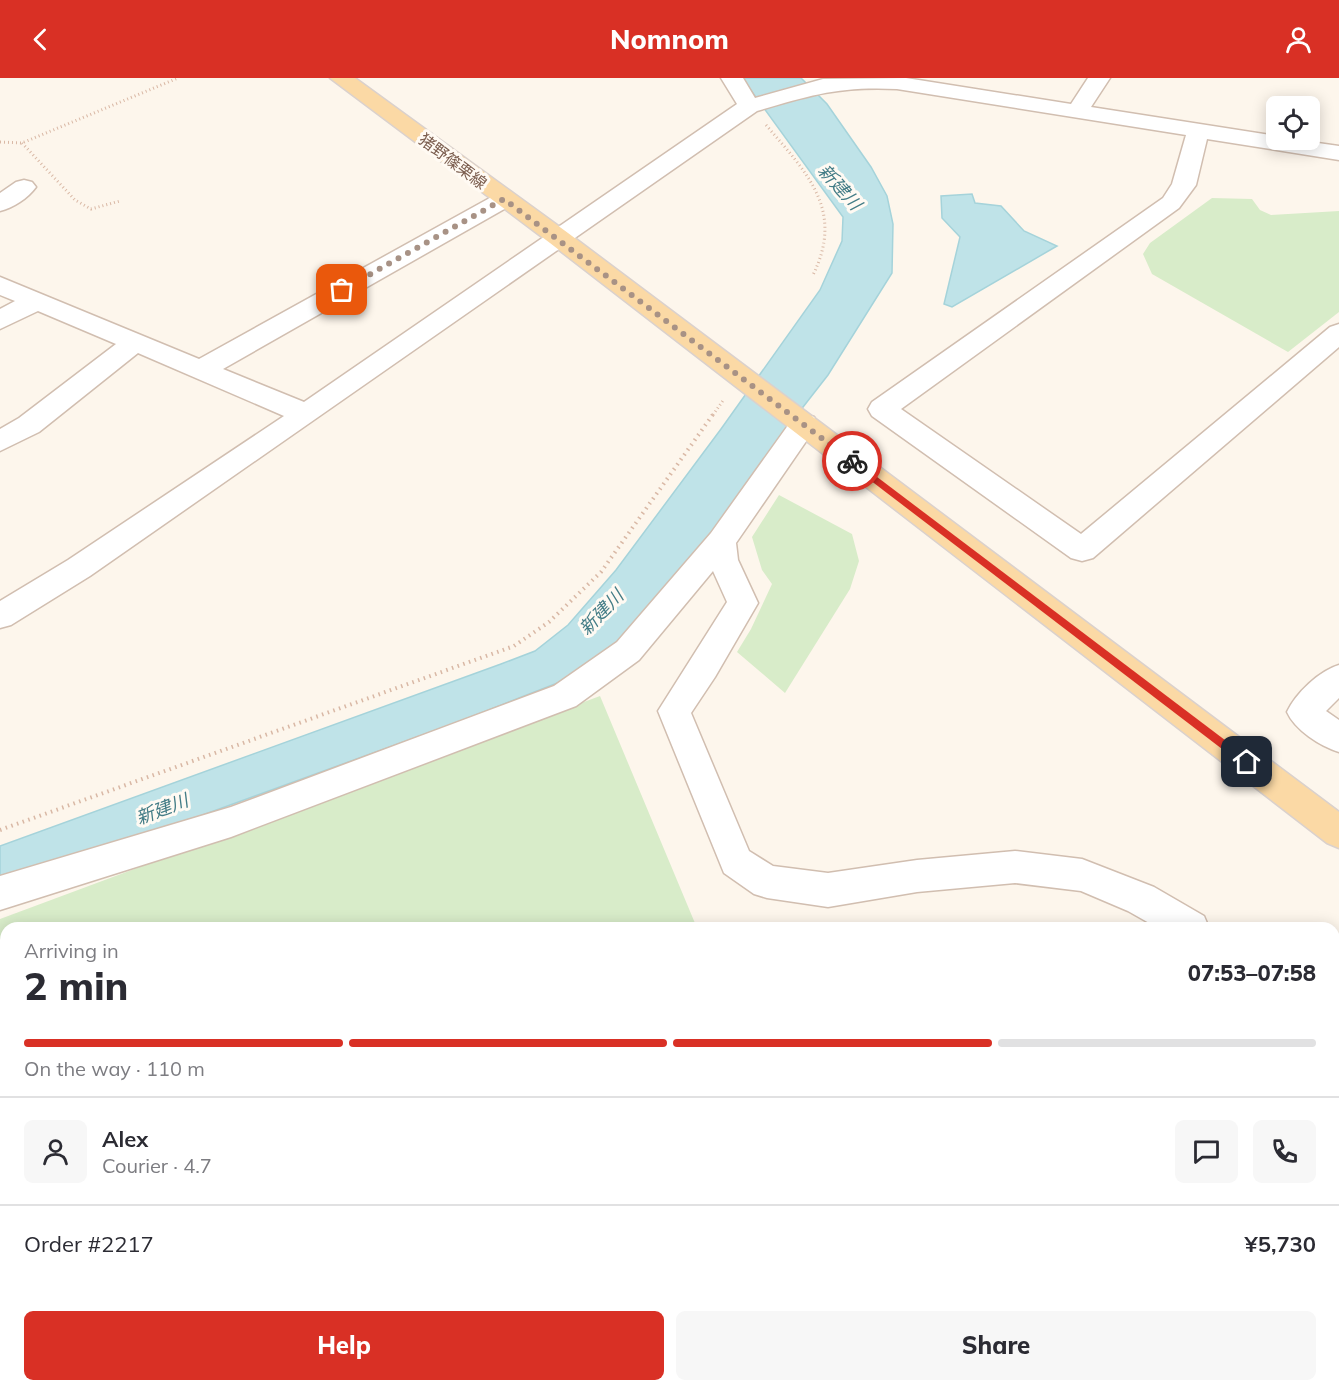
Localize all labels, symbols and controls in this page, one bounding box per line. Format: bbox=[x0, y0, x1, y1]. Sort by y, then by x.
text: Nomnom bbox=[610, 22, 729, 56]
icon: back bbox=[24, 23, 57, 56]
icon: person bbox=[1282, 23, 1315, 56]
map controls bbox=[1266, 96, 1320, 150]
button: locate bbox=[1266, 96, 1320, 150]
street label: 猪野篠栗線 bbox=[415, 129, 491, 193]
water label: 新建川 bbox=[813, 159, 868, 216]
pin bbox=[316, 264, 367, 315]
icon: bag bbox=[325, 273, 358, 306]
courier bbox=[822, 431, 882, 491]
icon: bike bbox=[836, 445, 869, 478]
water label: 新建川 bbox=[574, 583, 629, 639]
pin bbox=[1221, 736, 1272, 787]
icon: home bbox=[1230, 745, 1263, 778]
water label: 新建川 bbox=[133, 788, 193, 829]
text: Arriving in bbox=[24, 938, 119, 963]
text: 07:53–07:58 bbox=[1188, 959, 1316, 987]
text: 2 min bbox=[24, 961, 129, 1010]
text: On the way · 110 m bbox=[24, 1056, 205, 1081]
button: person bbox=[24, 1120, 87, 1183]
button: chat bbox=[1175, 1120, 1238, 1183]
button: phone bbox=[1253, 1120, 1316, 1183]
text: Alex bbox=[102, 1125, 148, 1153]
text: Courier · 4.7 bbox=[102, 1153, 212, 1178]
text: Order #2217 bbox=[24, 1230, 154, 1258]
text: ¥5,730 bbox=[1245, 1230, 1316, 1258]
button: Help bbox=[24, 1311, 664, 1380]
button: Share bbox=[676, 1311, 1316, 1380]

